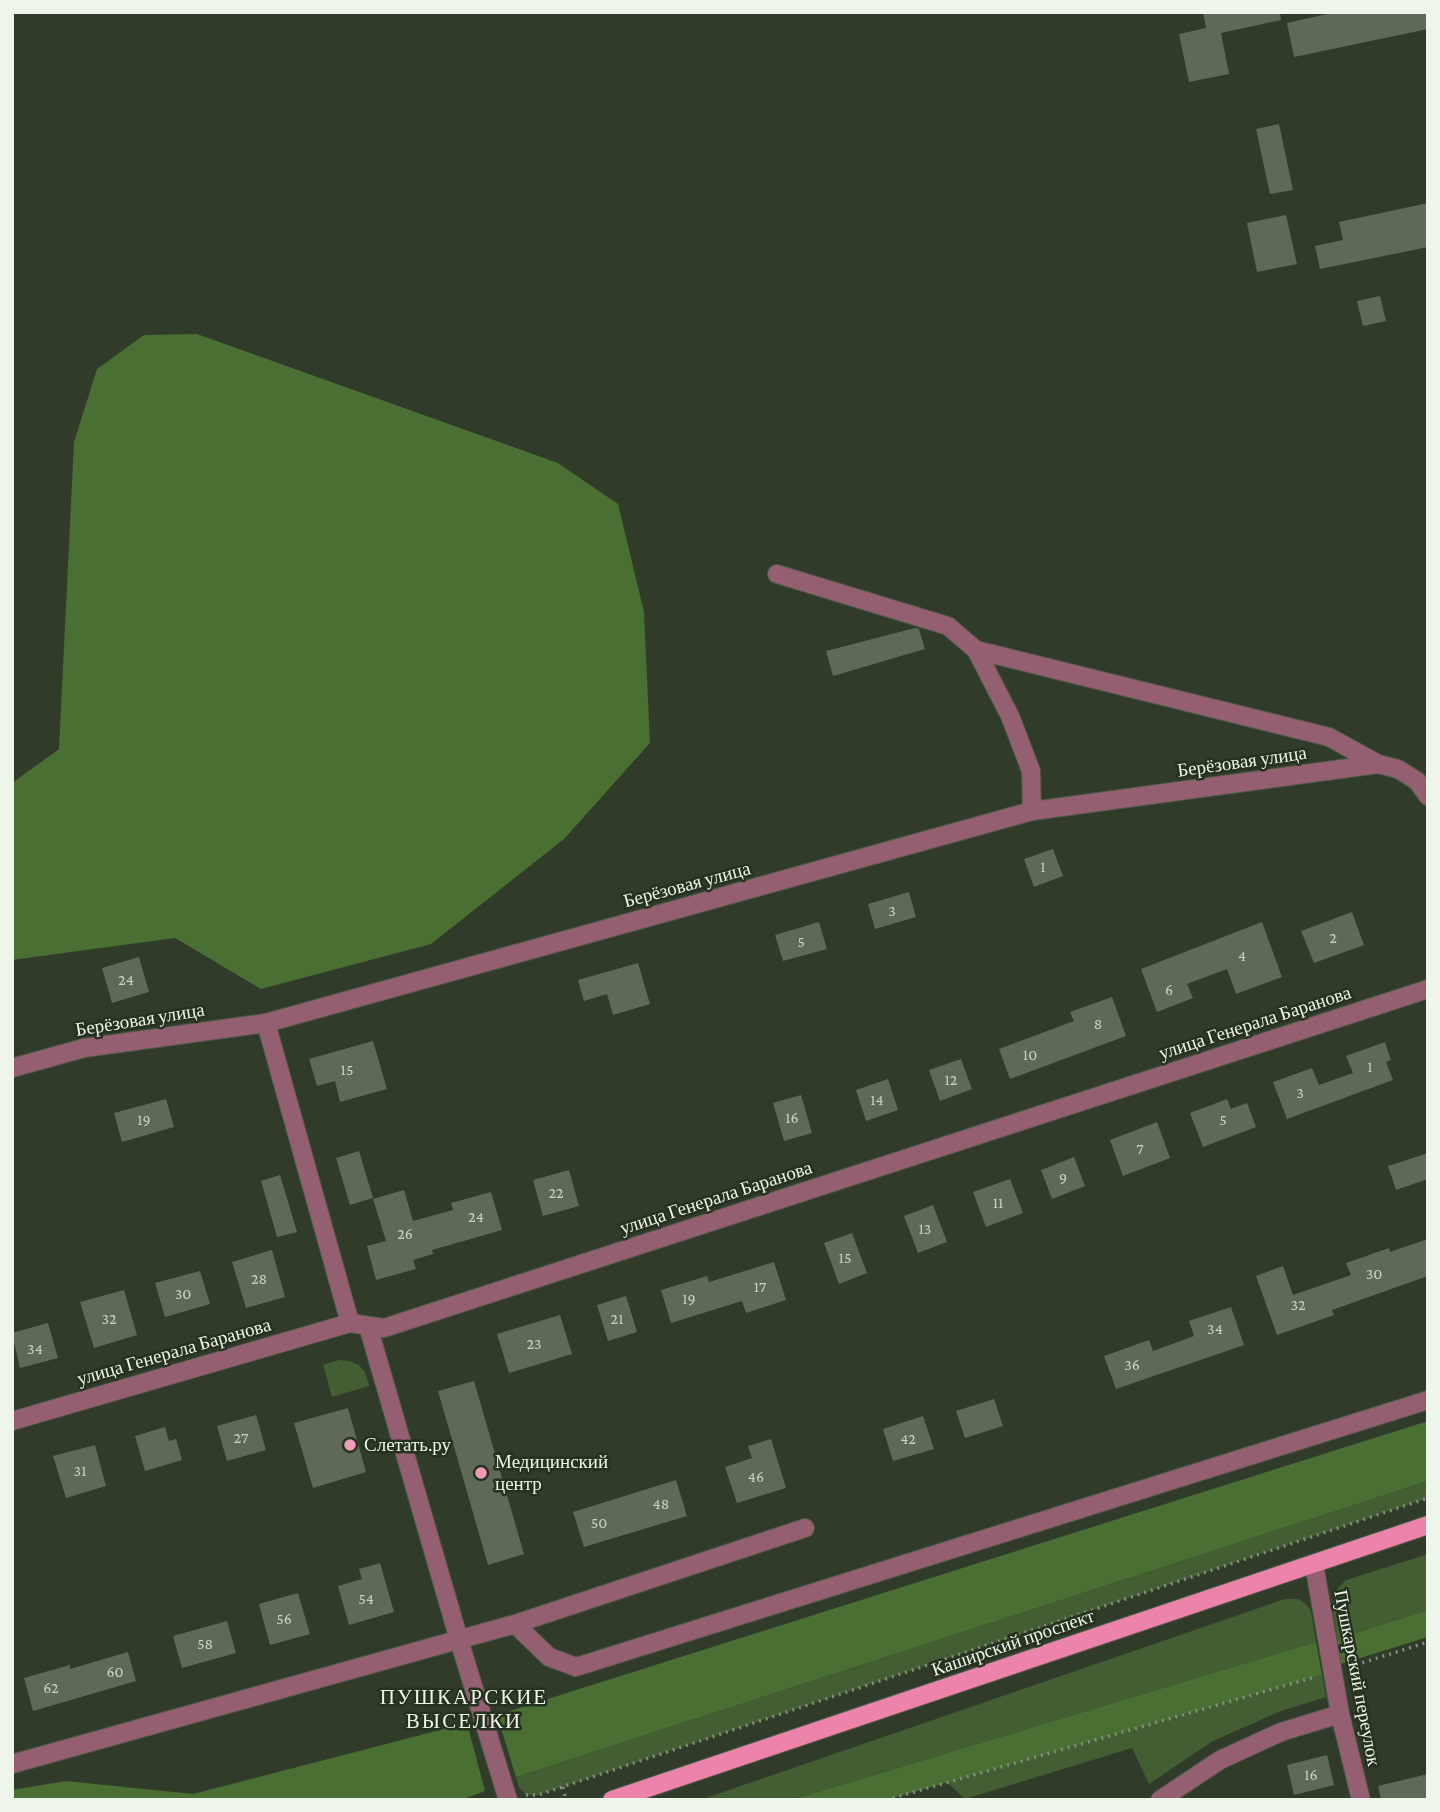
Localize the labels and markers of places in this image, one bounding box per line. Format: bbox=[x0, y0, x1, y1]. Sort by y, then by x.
place label: Слетать.ру bbox=[364, 1434, 451, 1456]
marker: Слетать.ру bbox=[342, 1437, 358, 1453]
place label: Медицинский центр bbox=[495, 1451, 608, 1495]
marker: Медицинский центр bbox=[473, 1465, 489, 1481]

